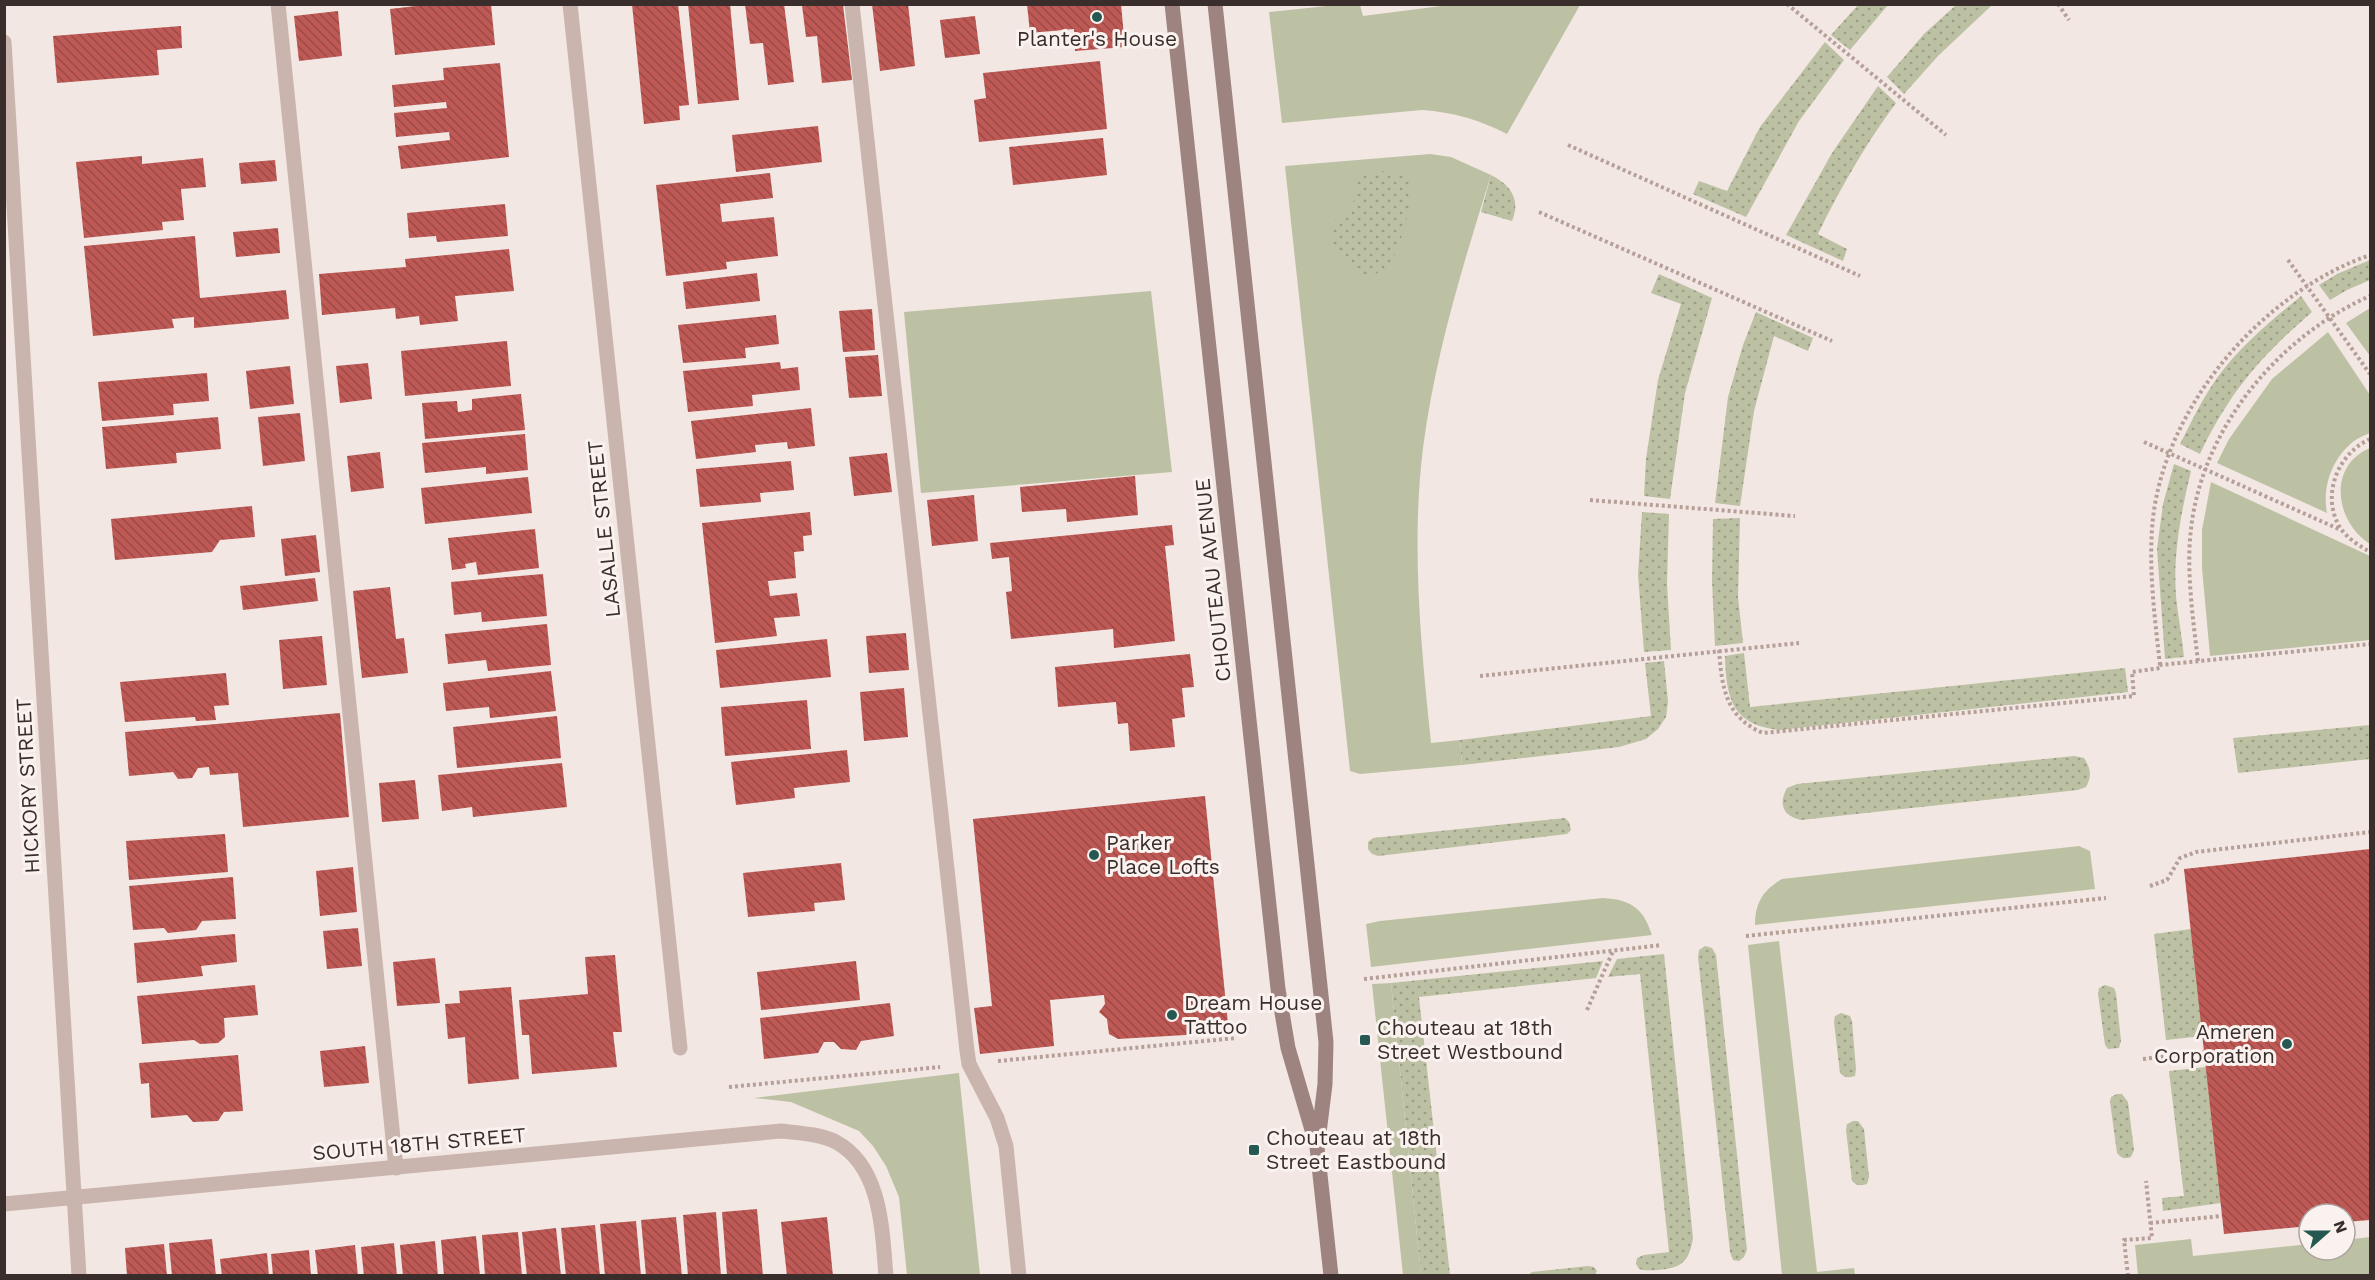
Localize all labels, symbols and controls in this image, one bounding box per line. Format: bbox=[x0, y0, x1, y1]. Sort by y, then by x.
marker: Planter's House bbox=[1090, 10, 1104, 24]
place label: Planter's House bbox=[1017, 26, 1177, 51]
street label: LASALLE STREET bbox=[582, 439, 625, 619]
street label: CHOUTEAU AVENUE bbox=[1189, 477, 1236, 683]
street label: HICKORY STREET bbox=[10, 697, 45, 874]
place label: Parker Place Lofts bbox=[1106, 830, 1220, 879]
marker: Parker Place Lofts bbox=[1087, 848, 1101, 862]
place label: Dream House Tattoo bbox=[1184, 990, 1322, 1039]
marker: Dream House Tattoo bbox=[1165, 1008, 1179, 1022]
place label: Chouteau at 18th Street Westbound bbox=[1377, 1015, 1563, 1064]
place label: Ameren Corporation bbox=[2154, 1019, 2275, 1068]
marker: Chouteau at 18th Street Westbound bbox=[1358, 1033, 1372, 1047]
marker: Ameren Corporation bbox=[2280, 1037, 2294, 1051]
street label: SOUTH 18TH STREET bbox=[311, 1122, 527, 1165]
place label: Chouteau at 18th Street Eastbound bbox=[1266, 1125, 1446, 1174]
marker: Chouteau at 18th Street Eastbound bbox=[1247, 1143, 1261, 1157]
north arrow bbox=[2297, 1202, 2357, 1262]
text: N bbox=[2330, 1218, 2352, 1236]

